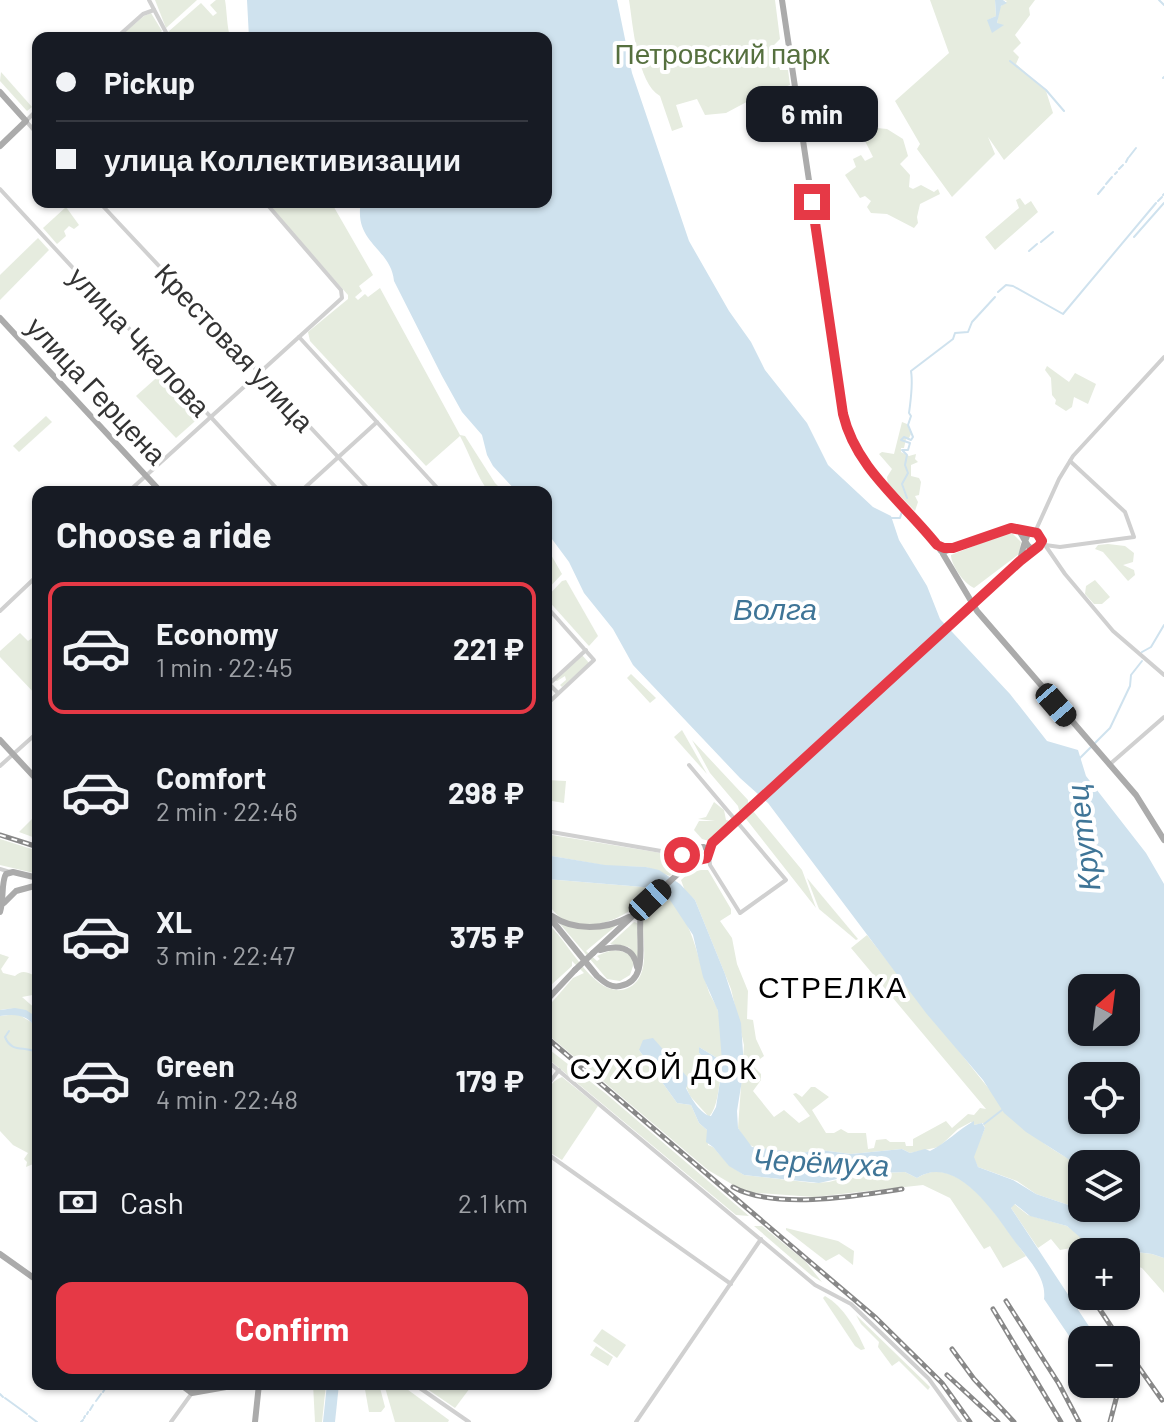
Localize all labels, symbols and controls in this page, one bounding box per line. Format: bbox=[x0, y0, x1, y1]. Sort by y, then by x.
park label: Петровский парк bbox=[615, 36, 830, 70]
text: Pickup bbox=[104, 64, 195, 100]
callout: 6 min bbox=[746, 86, 878, 142]
text: 6 min bbox=[781, 98, 843, 129]
text: улица Коллективизации bbox=[104, 141, 461, 177]
route end bbox=[794, 184, 830, 220]
street label: Крестовая улица bbox=[148, 256, 322, 438]
street label: улица Чкалова bbox=[62, 259, 218, 423]
street label: улица Герцена bbox=[20, 309, 174, 471]
text: Choose a ride bbox=[56, 512, 272, 555]
water label: Волга bbox=[733, 590, 817, 626]
icon: car bbox=[60, 612, 132, 684]
text: Economy bbox=[156, 615, 279, 651]
text: 221 ₽ bbox=[453, 630, 524, 666]
text: 1 min · 22:45 bbox=[156, 651, 293, 682]
car bbox=[1031, 679, 1081, 731]
icon: car bbox=[60, 756, 132, 828]
text: Comfort bbox=[156, 759, 266, 795]
text: 298 ₽ bbox=[448, 774, 524, 810]
water label: Крутец bbox=[1058, 783, 1106, 893]
text: 2 min · 22:46 bbox=[156, 795, 298, 826]
route start bbox=[664, 837, 700, 873]
car bbox=[624, 875, 676, 925]
icon: car bbox=[60, 900, 132, 972]
text: XL bbox=[156, 903, 192, 939]
text: 375 ₽ bbox=[450, 918, 524, 954]
text: 3 min · 22:47 bbox=[156, 939, 295, 970]
district label: СТРЕЛКА bbox=[758, 968, 908, 1004]
north arrow bbox=[1068, 974, 1140, 1046]
map controls bbox=[1068, 974, 1140, 1398]
icon: car bbox=[60, 1044, 132, 1116]
text: Green bbox=[156, 1047, 235, 1083]
district label: СУХОЙ ДОК bbox=[570, 1049, 758, 1085]
text: 179 ₽ bbox=[456, 1062, 524, 1098]
button: locate bbox=[1068, 1062, 1140, 1134]
text: 4 min · 22:48 bbox=[156, 1083, 298, 1114]
water label: Черёмуха bbox=[752, 1139, 890, 1183]
button: layers bbox=[1068, 1150, 1140, 1222]
icon: cash bbox=[56, 1180, 100, 1224]
text: Cash bbox=[120, 1184, 184, 1220]
text: 2.1 km bbox=[458, 1187, 528, 1218]
button: + bbox=[1068, 1238, 1140, 1310]
button: Confirm bbox=[56, 1282, 528, 1374]
button: − bbox=[1068, 1326, 1140, 1398]

